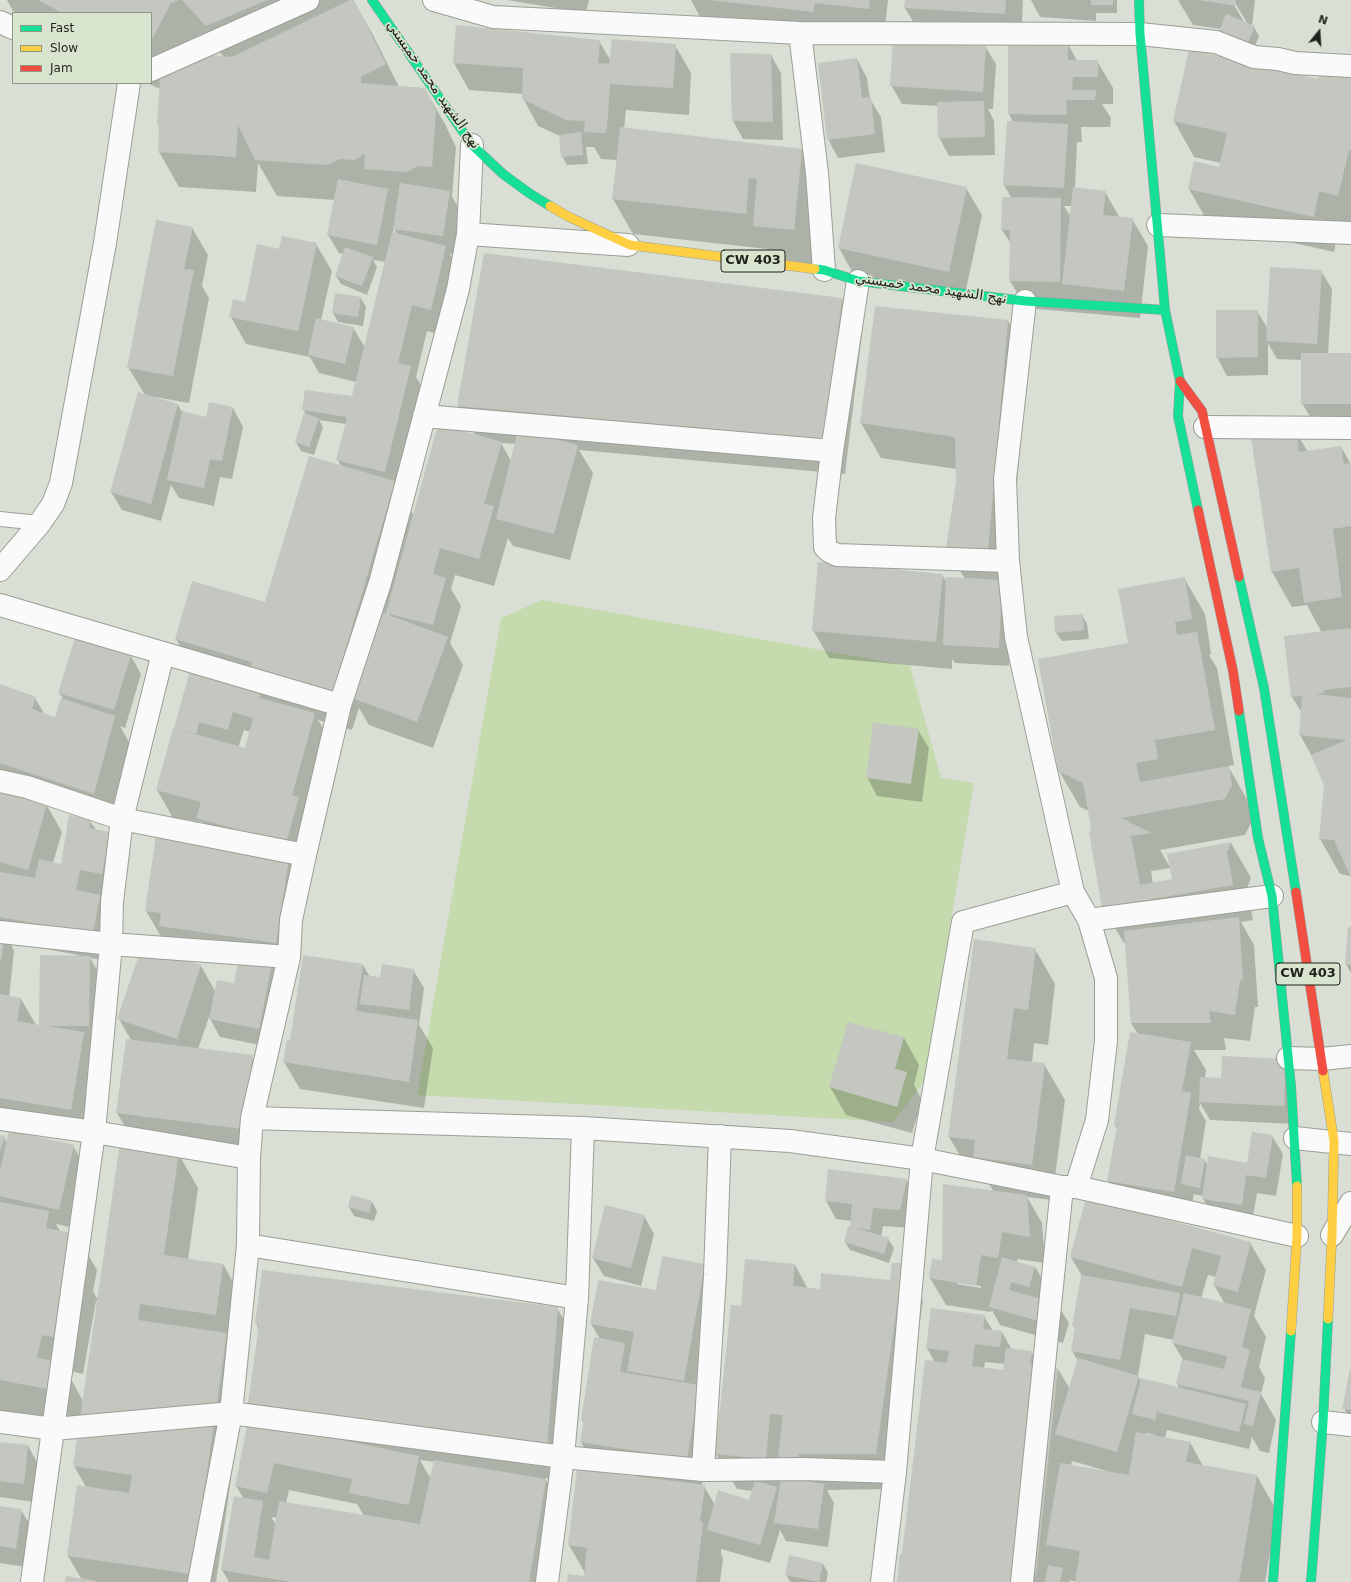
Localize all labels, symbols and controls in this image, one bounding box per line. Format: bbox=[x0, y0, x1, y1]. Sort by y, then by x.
legend bbox=[12, 12, 152, 84]
north arrow bbox=[1299, 12, 1339, 52]
text: N bbox=[1316, 13, 1329, 28]
street label: نهج الشهيد محمد خميستي bbox=[382, 18, 484, 152]
text: Fast bbox=[50, 21, 74, 35]
text: Slow bbox=[50, 41, 78, 55]
text: Jam bbox=[50, 61, 73, 75]
road number: CW 403 bbox=[721, 250, 785, 272]
street label: نهج الشهيد محمد خميستي bbox=[854, 270, 1008, 308]
road number: CW 403 bbox=[1276, 963, 1340, 985]

